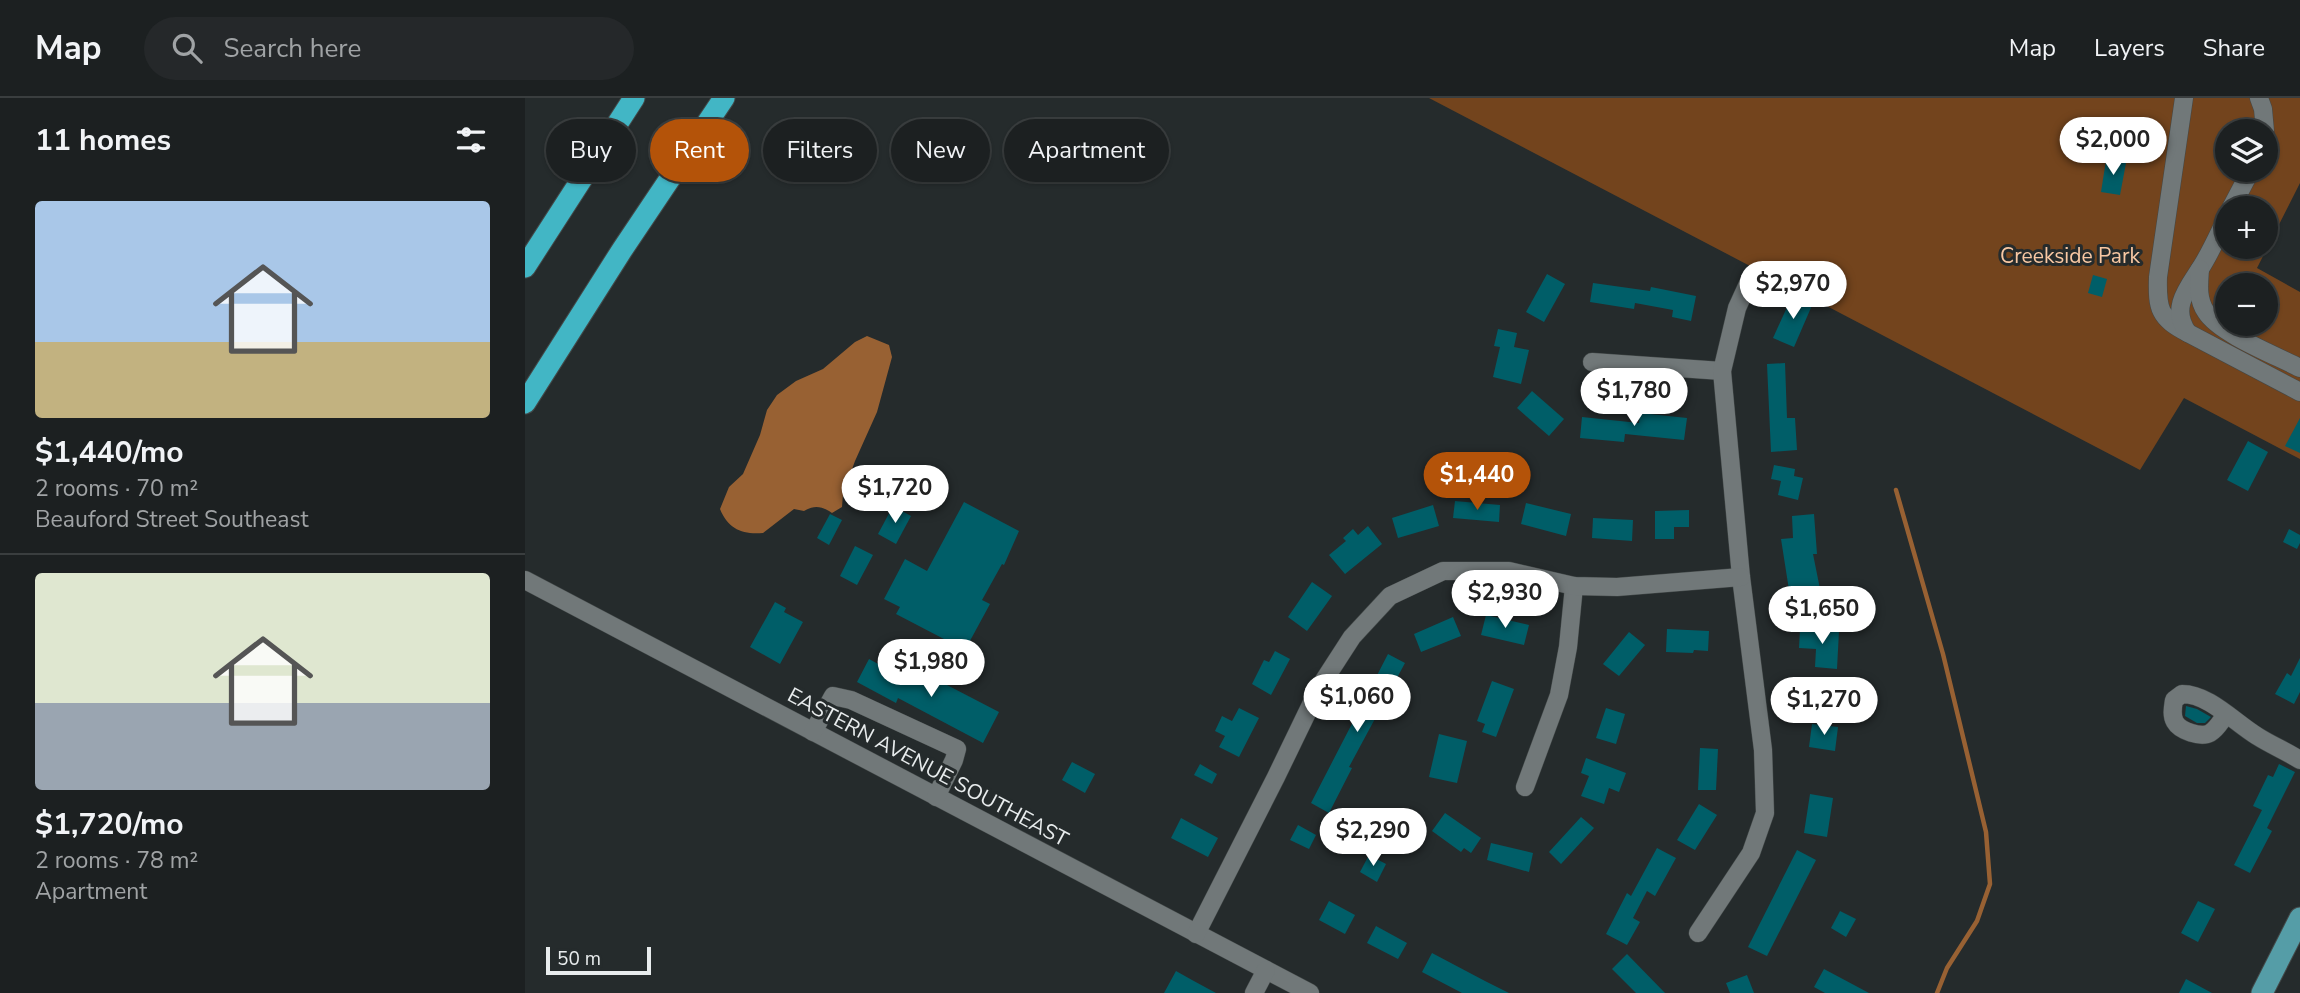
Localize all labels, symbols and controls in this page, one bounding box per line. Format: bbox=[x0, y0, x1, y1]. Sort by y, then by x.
search box bbox=[144, 17, 634, 80]
text: Map bbox=[35, 26, 102, 71]
icon: search bbox=[168, 29, 206, 67]
text: Search here bbox=[224, 31, 361, 66]
text: Map bbox=[2009, 32, 2056, 64]
text: Layers bbox=[2094, 32, 2165, 64]
text: Share bbox=[2203, 32, 2265, 64]
pin: $2,000 bbox=[2056, 118, 2170, 177]
chip: Buy bbox=[546, 119, 636, 182]
chip: Rent bbox=[650, 119, 749, 182]
chip: Filters bbox=[763, 119, 877, 182]
chip: New bbox=[891, 119, 990, 182]
chip: Apartment bbox=[1004, 119, 1169, 182]
map controls bbox=[2215, 119, 2278, 336]
button: layers bbox=[2215, 119, 2278, 182]
text: 11 homes bbox=[35, 120, 171, 161]
icon: filters bbox=[452, 121, 490, 159]
text: $2,000 bbox=[2076, 124, 2150, 155]
button: + bbox=[2215, 196, 2278, 259]
park label: Creekside Park bbox=[2000, 242, 2140, 270]
icon: home bbox=[200, 246, 326, 372]
pin: $2,970 bbox=[1736, 262, 1850, 321]
text: $2,970 bbox=[1756, 268, 1830, 299]
button: − bbox=[2215, 273, 2278, 336]
pin: $1,780 bbox=[1577, 368, 1691, 428]
text: $1,780 bbox=[1597, 375, 1671, 406]
text: $1,440/mo bbox=[35, 432, 184, 473]
pin: $1,440 bbox=[1420, 452, 1534, 512]
text: $1,440 bbox=[1440, 459, 1514, 490]
pin: $1,720 bbox=[838, 466, 952, 525]
text: $1,720 bbox=[858, 472, 932, 503]
text: 2 rooms · 70 m² bbox=[35, 473, 198, 504]
text: Beauford Street Southeast bbox=[35, 504, 308, 535]
pin: $2,930 bbox=[1448, 570, 1562, 630]
text: $2,930 bbox=[1468, 577, 1542, 608]
pin: $1,650 bbox=[1765, 587, 1879, 646]
text: $1,650 bbox=[1785, 593, 1859, 624]
icon: home bbox=[200, 618, 326, 744]
pin: $1,980 bbox=[874, 640, 988, 699]
text: $1,980 bbox=[894, 646, 968, 677]
pin: $1,060 bbox=[1300, 674, 1414, 734]
pin: $1,270 bbox=[1767, 678, 1881, 737]
street label: EASTERN AVENUE SOUTHEAST bbox=[783, 681, 1074, 853]
text: $1,060 bbox=[1320, 681, 1394, 712]
text: $1,270 bbox=[1787, 684, 1861, 715]
text: $1,720/mo bbox=[35, 804, 184, 845]
pin: $2,290 bbox=[1316, 808, 1430, 868]
text: $2,290 bbox=[1336, 815, 1410, 846]
text: 2 rooms · 78 m² bbox=[35, 845, 198, 876]
text: Apartment bbox=[35, 876, 147, 907]
scale bar bbox=[546, 944, 651, 976]
text: 50 m bbox=[557, 946, 601, 972]

